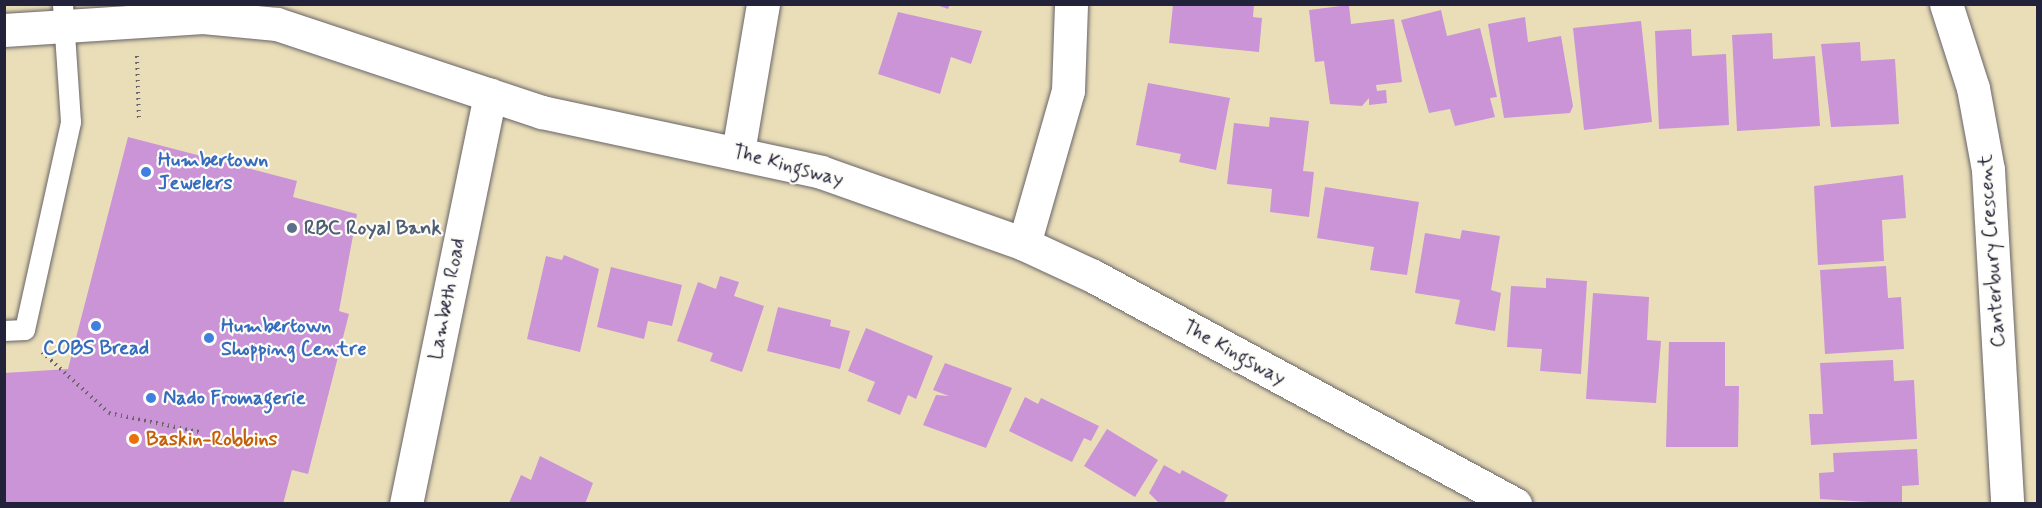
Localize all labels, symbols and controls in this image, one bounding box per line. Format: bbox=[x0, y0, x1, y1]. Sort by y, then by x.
street label: The Kingsway bbox=[729, 139, 847, 193]
place label: Humbertown Jewelers bbox=[158, 148, 268, 195]
street label: Canterbury Crescent bbox=[1974, 157, 2010, 345]
marker: Humbertown Jewelers bbox=[139, 165, 153, 179]
place label: RBC Royal Bank bbox=[304, 216, 440, 240]
marker: RBC Royal Bank bbox=[285, 221, 299, 235]
street label: Lambeth Road bbox=[423, 236, 471, 362]
place label: Humbertown Shopping Centre bbox=[221, 314, 363, 361]
street label: The Kingsway bbox=[1177, 314, 1291, 392]
marker: COBS Bread bbox=[89, 319, 103, 333]
marker: Humbertown Shopping Centre bbox=[202, 331, 216, 345]
place label: COBS Bread bbox=[43, 336, 149, 360]
place label: Nado Fromagerie bbox=[163, 386, 305, 410]
marker: Nado Fromagerie bbox=[144, 391, 158, 405]
place label: Baskin-Robbins bbox=[146, 427, 277, 451]
marker: Baskin-Robbins bbox=[127, 432, 141, 446]

